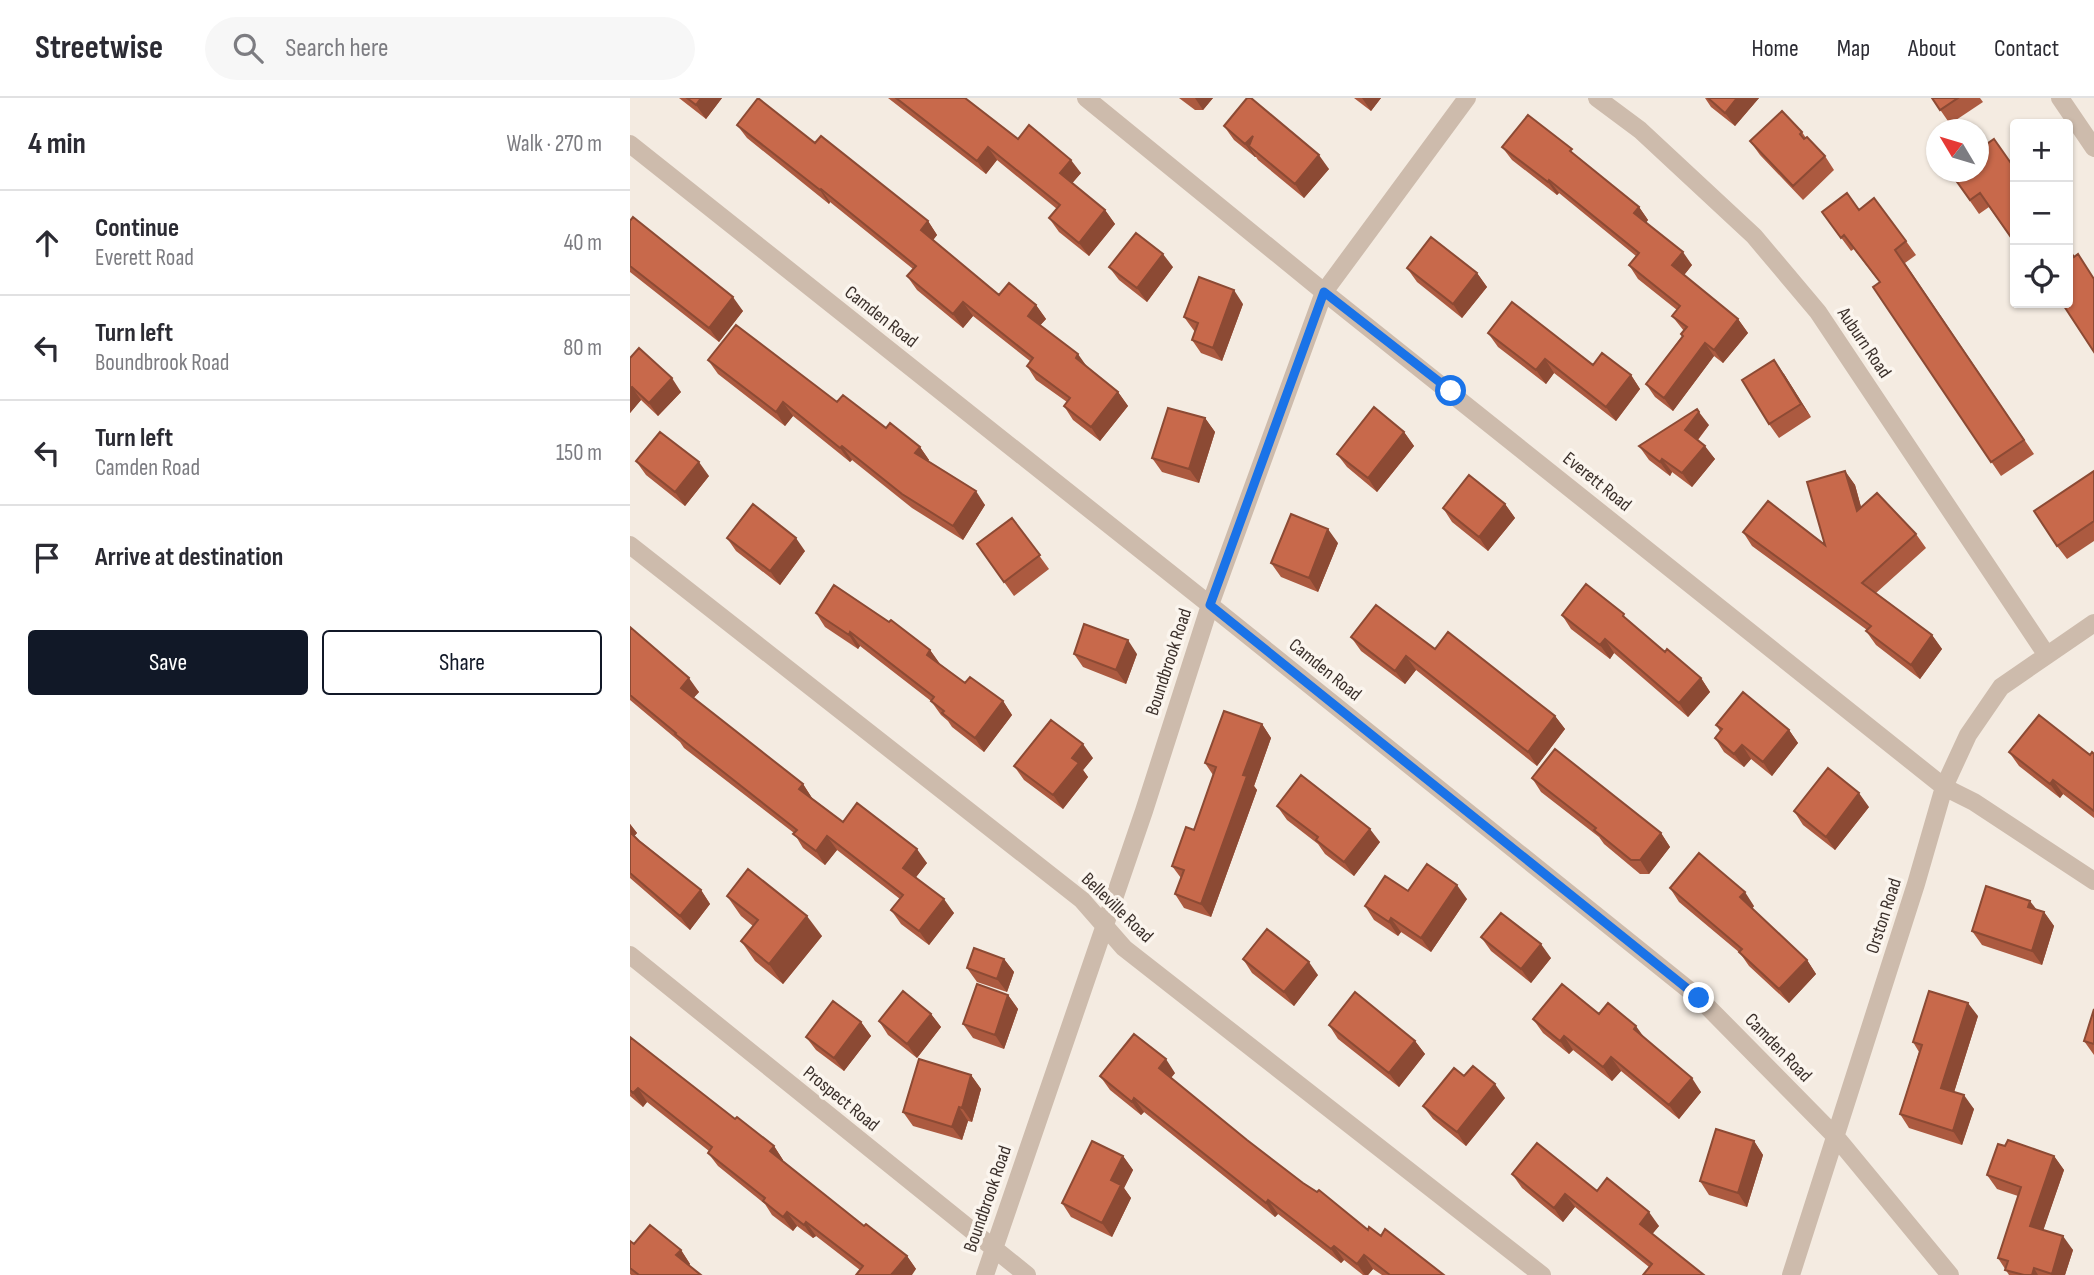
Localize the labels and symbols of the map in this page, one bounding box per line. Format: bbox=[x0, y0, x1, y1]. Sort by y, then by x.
north arrow bbox=[1926, 119, 1989, 182]
street label: Camden Road bbox=[840, 281, 922, 353]
street label: Auburn Road bbox=[1831, 303, 1896, 383]
route start bbox=[1435, 375, 1466, 406]
street label: Everett Road bbox=[1558, 447, 1636, 517]
street label: Boundbrook Road bbox=[1141, 606, 1197, 718]
street label: Camden Road bbox=[1284, 634, 1366, 706]
street label: Belleville Road bbox=[1076, 868, 1158, 948]
street label: Orston Road bbox=[1861, 875, 1907, 957]
route end bbox=[1683, 982, 1714, 1013]
street label: Camden Road bbox=[1740, 1009, 1816, 1087]
street label: Prospect Road bbox=[798, 1061, 884, 1137]
street label: Boundbrook Road bbox=[959, 1143, 1017, 1255]

